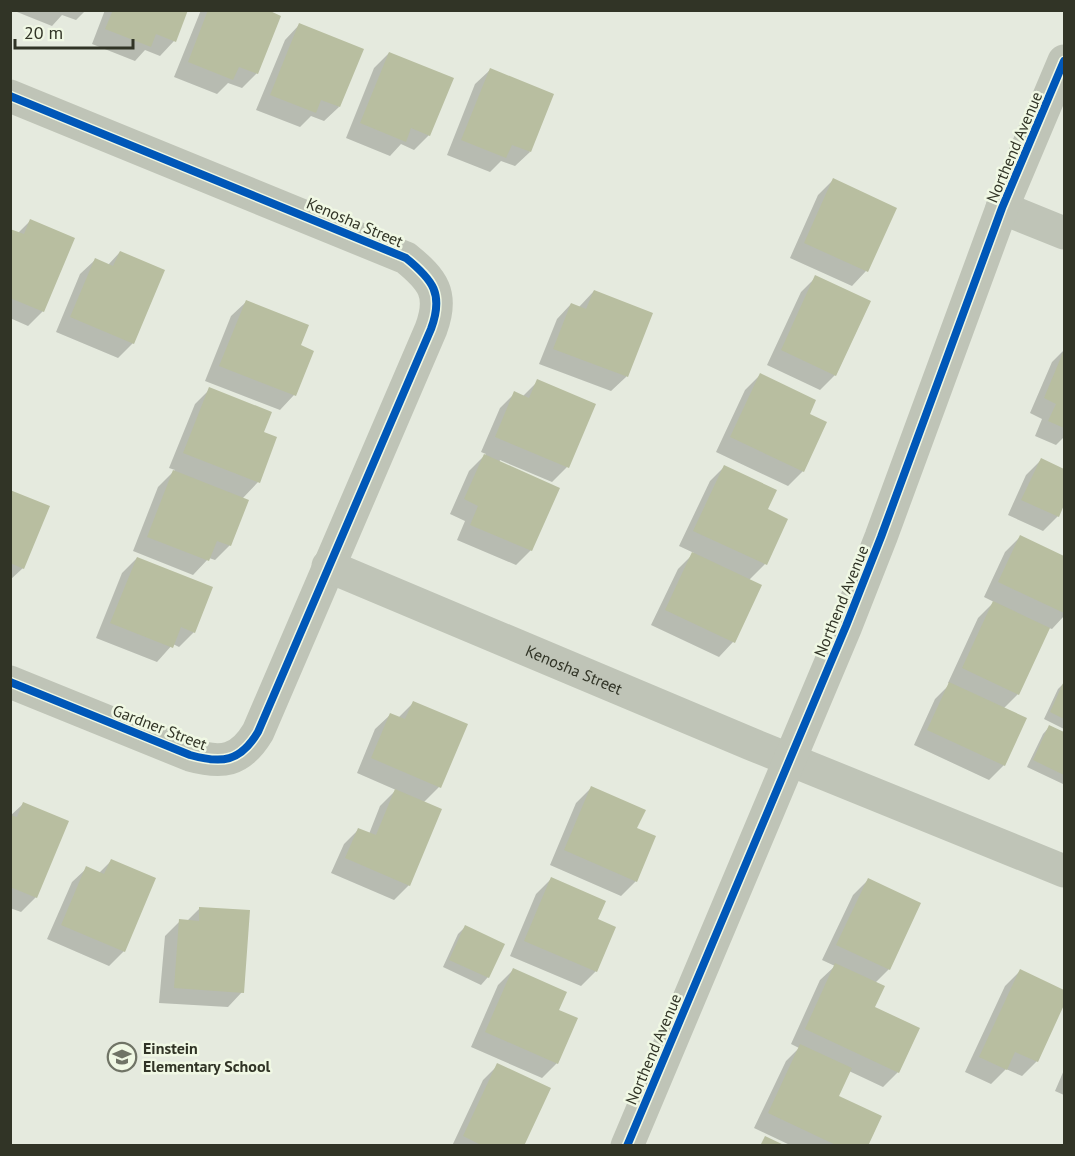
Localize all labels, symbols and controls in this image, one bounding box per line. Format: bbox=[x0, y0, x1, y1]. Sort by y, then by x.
scale bar bbox=[15, 12, 134, 50]
text: 20 m bbox=[24, 21, 63, 44]
street label: Northend Avenue bbox=[982, 88, 1046, 206]
street label: Kenosha Street bbox=[304, 193, 407, 252]
street label: Northend Avenue bbox=[810, 542, 872, 660]
street label: Kenosha Street bbox=[523, 640, 626, 699]
street label: Gardner Street bbox=[110, 700, 210, 754]
street label: Northend Avenue bbox=[621, 990, 685, 1108]
place label: Einstein Elementary School bbox=[143, 1038, 270, 1076]
school or university icon: Einstein Elementary School bbox=[106, 1041, 138, 1073]

